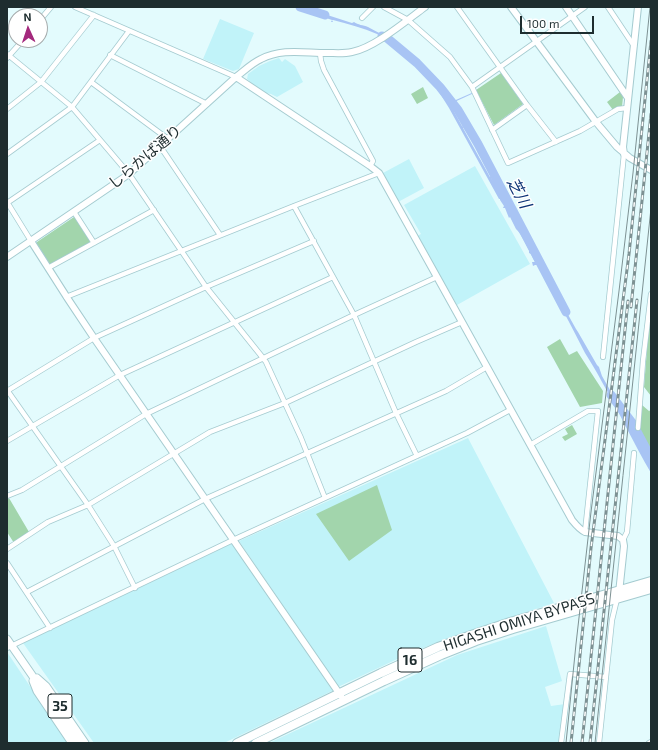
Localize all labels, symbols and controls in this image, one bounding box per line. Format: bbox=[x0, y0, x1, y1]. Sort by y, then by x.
north arrow bbox=[8, 8, 48, 48]
scale bar bbox=[522, 8, 596, 34]
text: N bbox=[23, 10, 32, 23]
text: 100 m bbox=[527, 16, 559, 30]
street label: しらかば通り bbox=[105, 121, 185, 193]
water label: 芝川 bbox=[503, 174, 535, 212]
street label: HIGASHI OMIYA BYPASS bbox=[441, 589, 597, 655]
road number: 16 bbox=[398, 648, 422, 672]
road number: 35 bbox=[48, 694, 72, 718]

